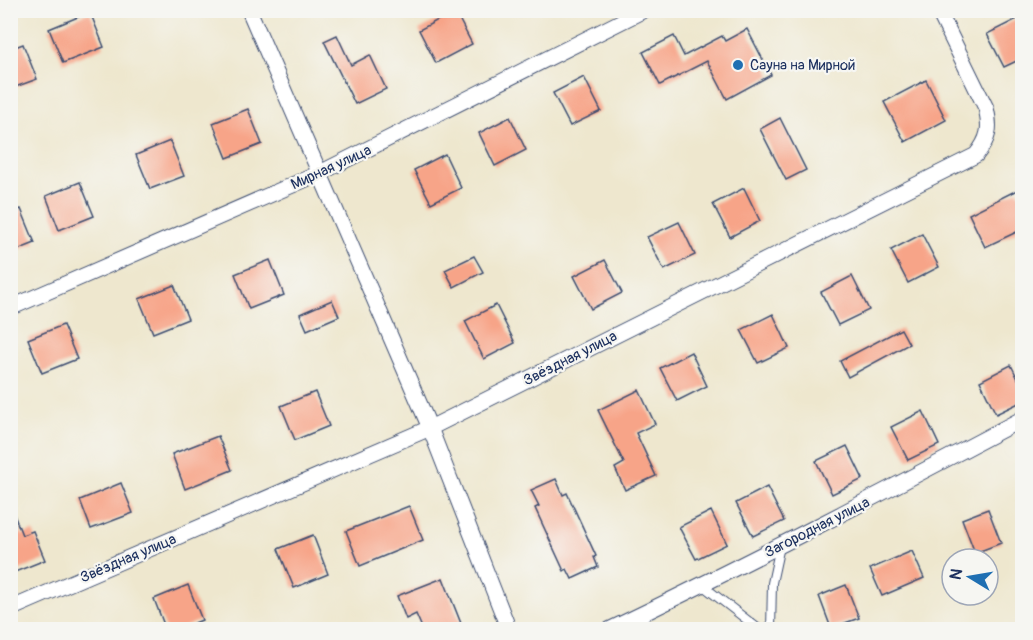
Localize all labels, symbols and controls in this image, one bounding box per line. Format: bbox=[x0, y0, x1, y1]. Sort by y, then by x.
place label: Сауна на Мирной bbox=[750, 56, 855, 75]
marker: Сауна на Мирной bbox=[731, 58, 745, 72]
street label: Мирная улица bbox=[288, 141, 375, 194]
street label: Звёздная улица bbox=[520, 327, 620, 390]
street label: Загородная улица bbox=[762, 493, 873, 562]
street label: Звёздная улица bbox=[77, 530, 179, 587]
north arrow bbox=[940, 547, 1000, 607]
text: N bbox=[945, 567, 967, 582]

